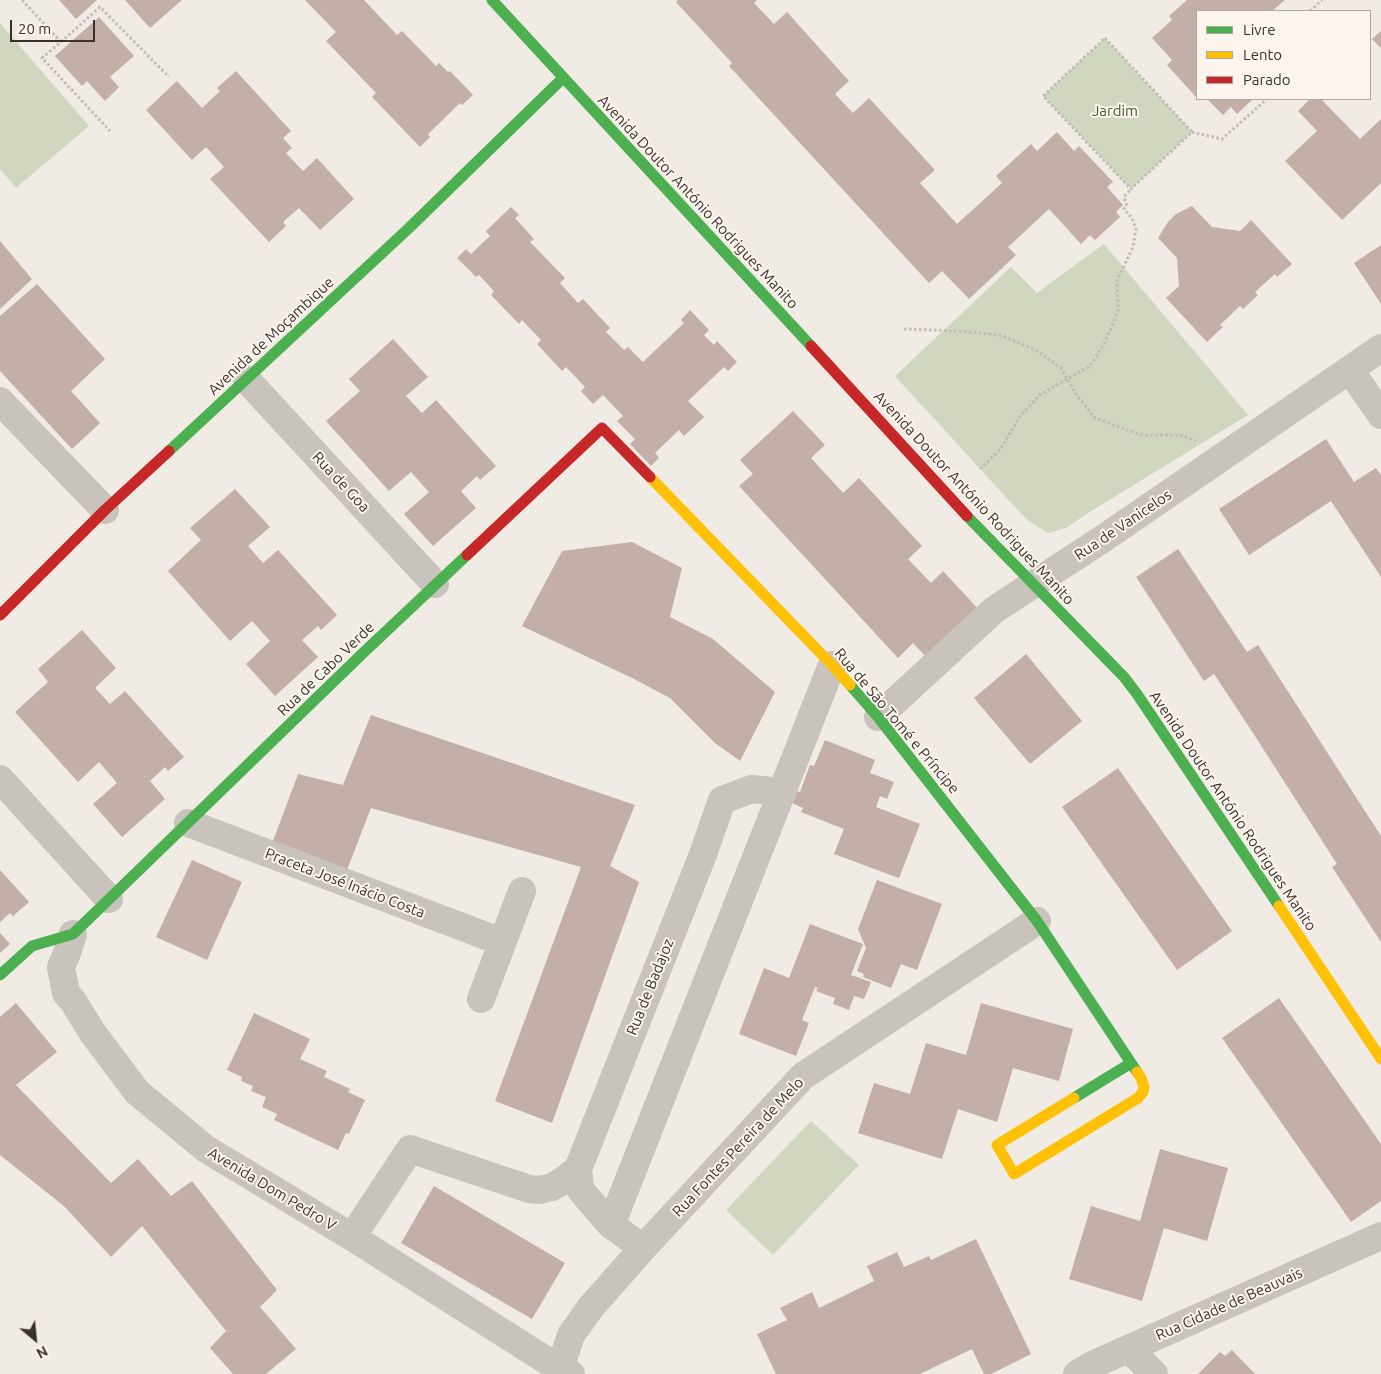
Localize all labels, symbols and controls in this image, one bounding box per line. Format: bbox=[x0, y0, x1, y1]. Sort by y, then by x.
scale bar bbox=[12, 10, 98, 42]
legend bbox=[1196, 10, 1371, 100]
text: 20 m bbox=[18, 20, 51, 37]
text: Livre bbox=[1243, 21, 1276, 38]
text: Lento bbox=[1243, 46, 1282, 63]
text: Parado bbox=[1243, 71, 1290, 88]
street label: Avenida Doutor António Rodrigues Manito bbox=[594, 91, 802, 313]
park label: Jardim bbox=[1092, 102, 1138, 120]
street label: Avenida de Moçambique bbox=[204, 273, 338, 399]
street label: Avenida Doutor António Rodrigues Manito bbox=[870, 387, 1078, 609]
street label: Rua de Goa bbox=[309, 448, 373, 516]
street label: Rua de Vanicelos bbox=[1071, 486, 1175, 564]
street label: Rua de Cabo Verde bbox=[274, 618, 378, 720]
street label: Rua de São Tomé e Príncipe bbox=[831, 644, 963, 798]
street label: Avenida Doutor António Rodrigues Manito bbox=[1146, 688, 1320, 934]
street label: Praceta José Inácio Costa bbox=[262, 844, 428, 922]
street label: Rua de Badajoz bbox=[622, 936, 678, 1038]
street label: Rua Fontes Pereira de Melo bbox=[669, 1073, 807, 1221]
street label: Avenida Dom Pedro V bbox=[205, 1144, 339, 1234]
street label: Rua Cidade de Beauvais bbox=[1153, 1264, 1305, 1344]
north arrow bbox=[10, 1314, 60, 1364]
text: N bbox=[34, 1343, 50, 1362]

